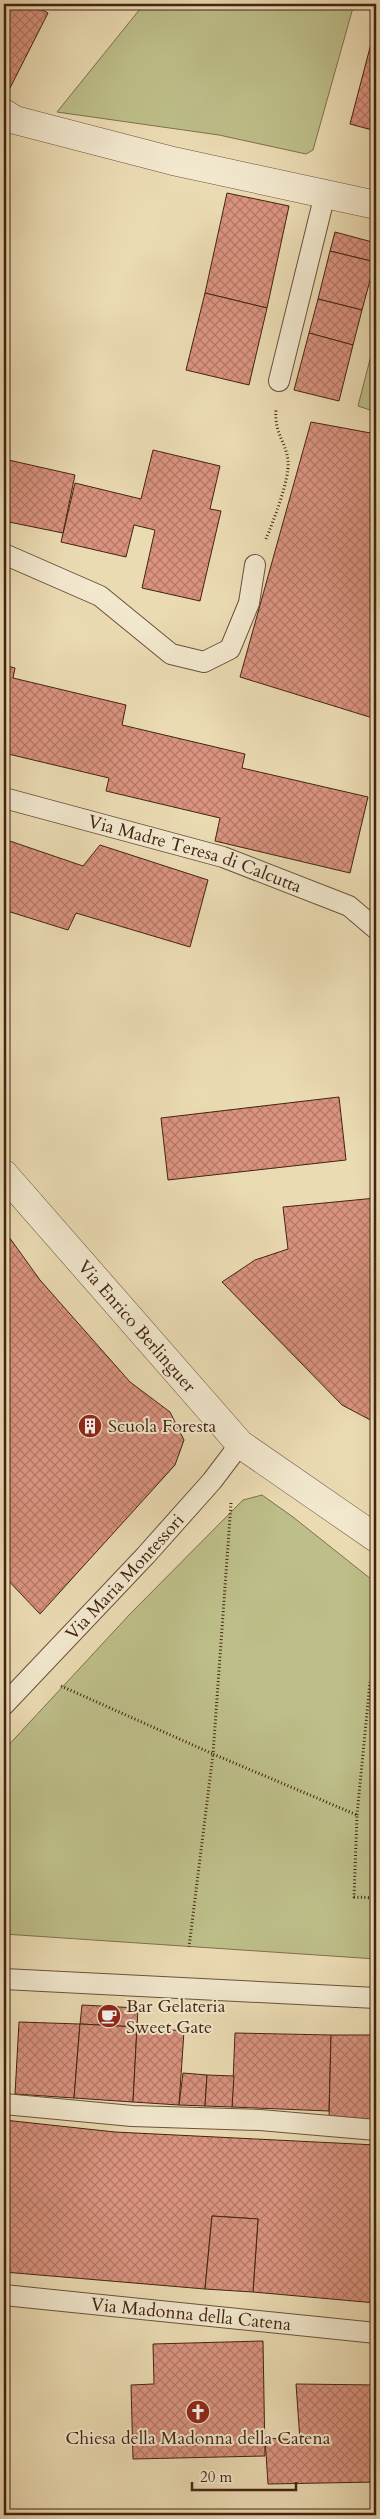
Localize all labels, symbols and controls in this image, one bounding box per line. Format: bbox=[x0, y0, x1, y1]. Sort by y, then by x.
street label: Via Madre Teresa di Calcutta bbox=[85, 809, 305, 899]
street label: Via Enrico Berlinguer bbox=[72, 1255, 202, 1398]
building icon: Scuola Foresta bbox=[77, 1413, 103, 1439]
place label: Scuola Foresta bbox=[108, 1414, 216, 1439]
street label: Via Maria Montessori bbox=[60, 1509, 190, 1646]
place label: Bar Gelateria Sweet Gate bbox=[126, 1994, 226, 2040]
cafe icon: Bar Gelateria Sweet Gate bbox=[96, 2003, 122, 2029]
street label: Via Madonna della Catena bbox=[90, 2292, 293, 2337]
church icon: Chiesa della Madonna della Catena bbox=[185, 2399, 211, 2425]
place label: Chiesa della Madonna della Catena bbox=[65, 2426, 331, 2451]
scale bar bbox=[192, 2459, 296, 2491]
text: 20 m bbox=[200, 2467, 232, 2487]

